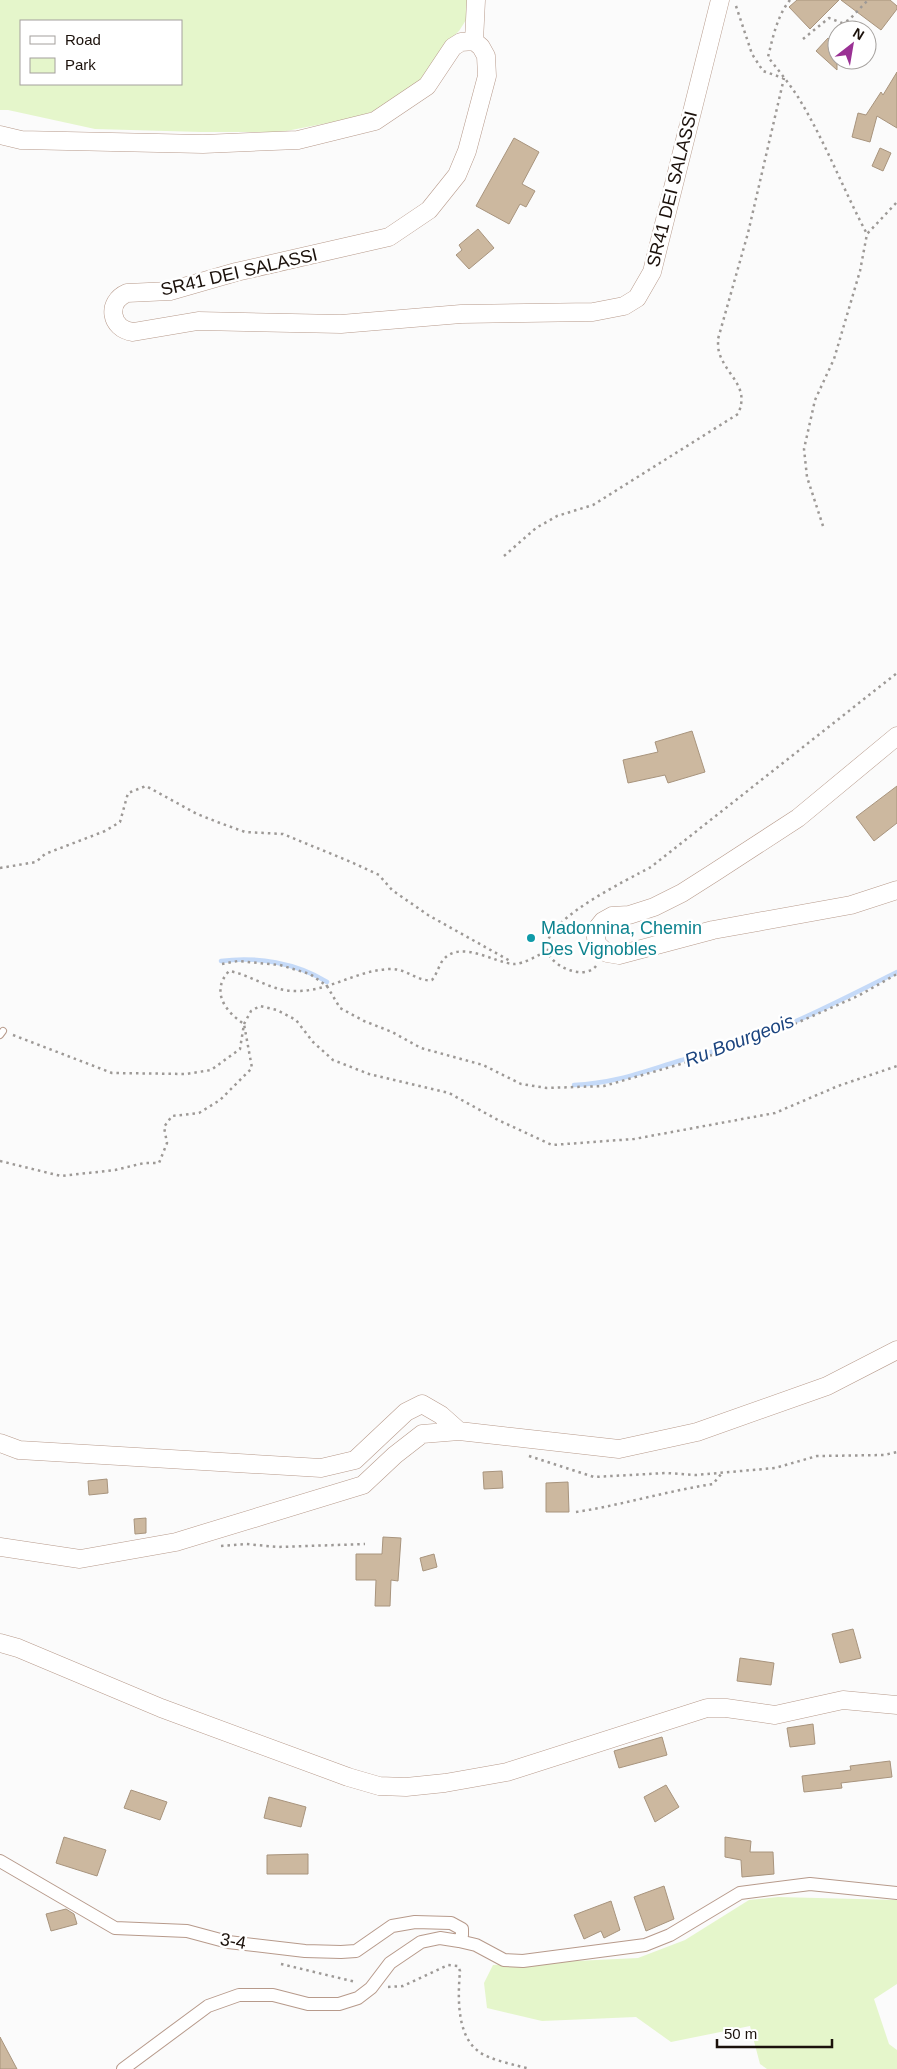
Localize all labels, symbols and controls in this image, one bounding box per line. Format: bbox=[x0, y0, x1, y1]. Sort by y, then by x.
legend bbox=[20, 20, 182, 85]
north arrow bbox=[827, 20, 877, 70]
text: N bbox=[850, 24, 867, 43]
text: Road bbox=[65, 31, 101, 48]
text: Park bbox=[65, 56, 96, 73]
street label: SR41 DEI SALASSI bbox=[643, 109, 701, 269]
street label: SR41 DEI SALASSI bbox=[159, 244, 319, 300]
place label: Madonnina, Chemin Des Vignobles bbox=[541, 918, 702, 959]
marker: Madonnina, Chemin Des Vignobles bbox=[525, 932, 537, 944]
water label: Ru Bourgeois bbox=[682, 1010, 797, 1071]
street label: 3-4 bbox=[218, 1929, 248, 1953]
scale bar bbox=[717, 2016, 832, 2048]
text: 50 m bbox=[724, 2025, 757, 2042]

